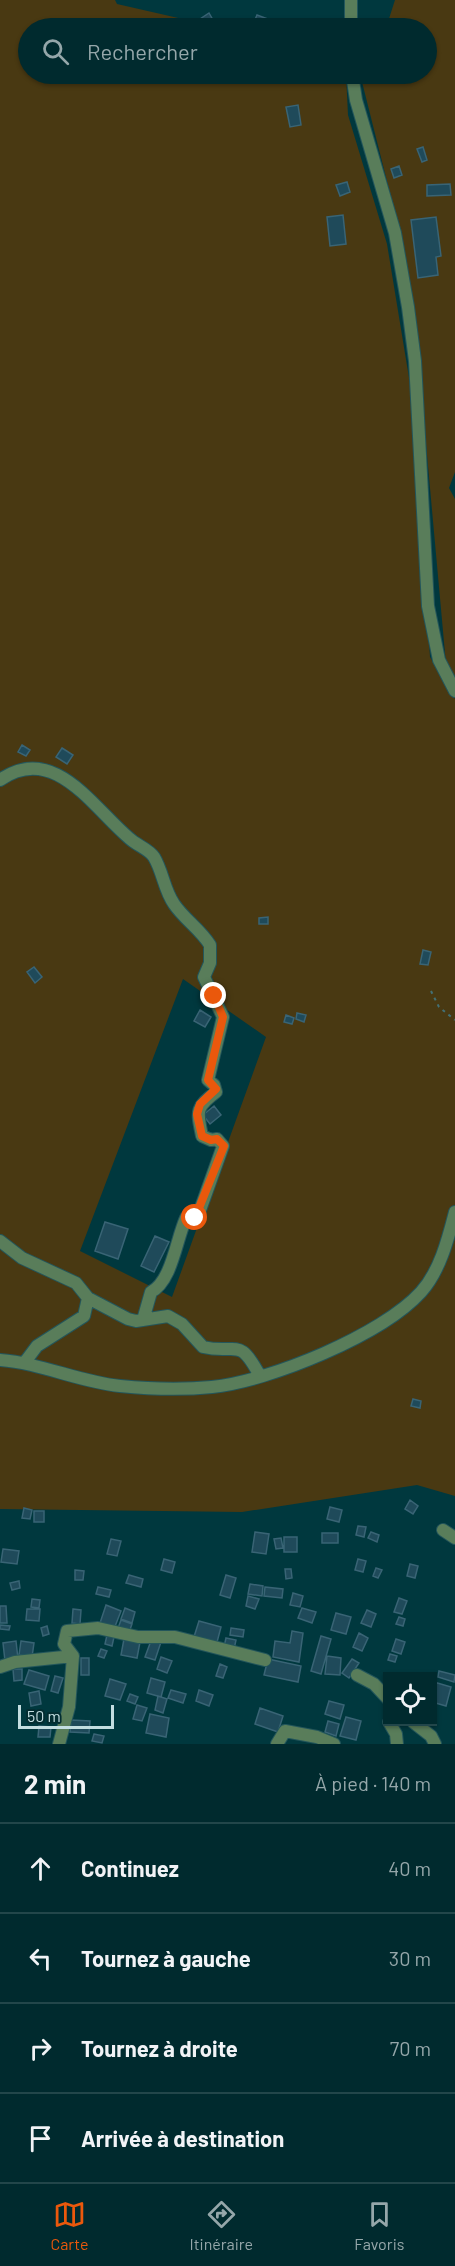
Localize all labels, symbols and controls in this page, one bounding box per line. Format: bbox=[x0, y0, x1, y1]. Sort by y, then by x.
search box bbox=[18, 18, 437, 84]
icon: search bbox=[39, 35, 72, 68]
text: Rechercher bbox=[87, 38, 198, 64]
route end bbox=[200, 982, 226, 1008]
route start bbox=[181, 1204, 207, 1230]
map controls bbox=[383, 1672, 437, 1726]
button: locate bbox=[383, 1672, 437, 1726]
scale bar bbox=[18, 1702, 114, 1730]
text: 50 m bbox=[27, 1706, 61, 1725]
text: 2 min bbox=[24, 1768, 86, 1799]
text: À pied · 140 m bbox=[315, 1771, 431, 1795]
icon: ahead bbox=[24, 1852, 57, 1885]
text: Continuez bbox=[81, 1855, 179, 1881]
text: 40 m bbox=[388, 1856, 431, 1880]
icon: left bbox=[24, 1942, 57, 1975]
text: Tournez à gauche bbox=[81, 1945, 251, 1971]
text: 30 m bbox=[389, 1946, 431, 1970]
icon: right bbox=[24, 2032, 57, 2065]
text: Tournez à droite bbox=[81, 2035, 238, 2061]
text: 70 m bbox=[390, 2036, 431, 2060]
icon: arrive bbox=[24, 2122, 57, 2155]
text: Arrivée à destination bbox=[81, 2125, 284, 2151]
tab: Carte bbox=[51, 2198, 88, 2253]
tab: Itinéraire bbox=[190, 2198, 253, 2253]
tab: Favoris bbox=[354, 2198, 404, 2253]

